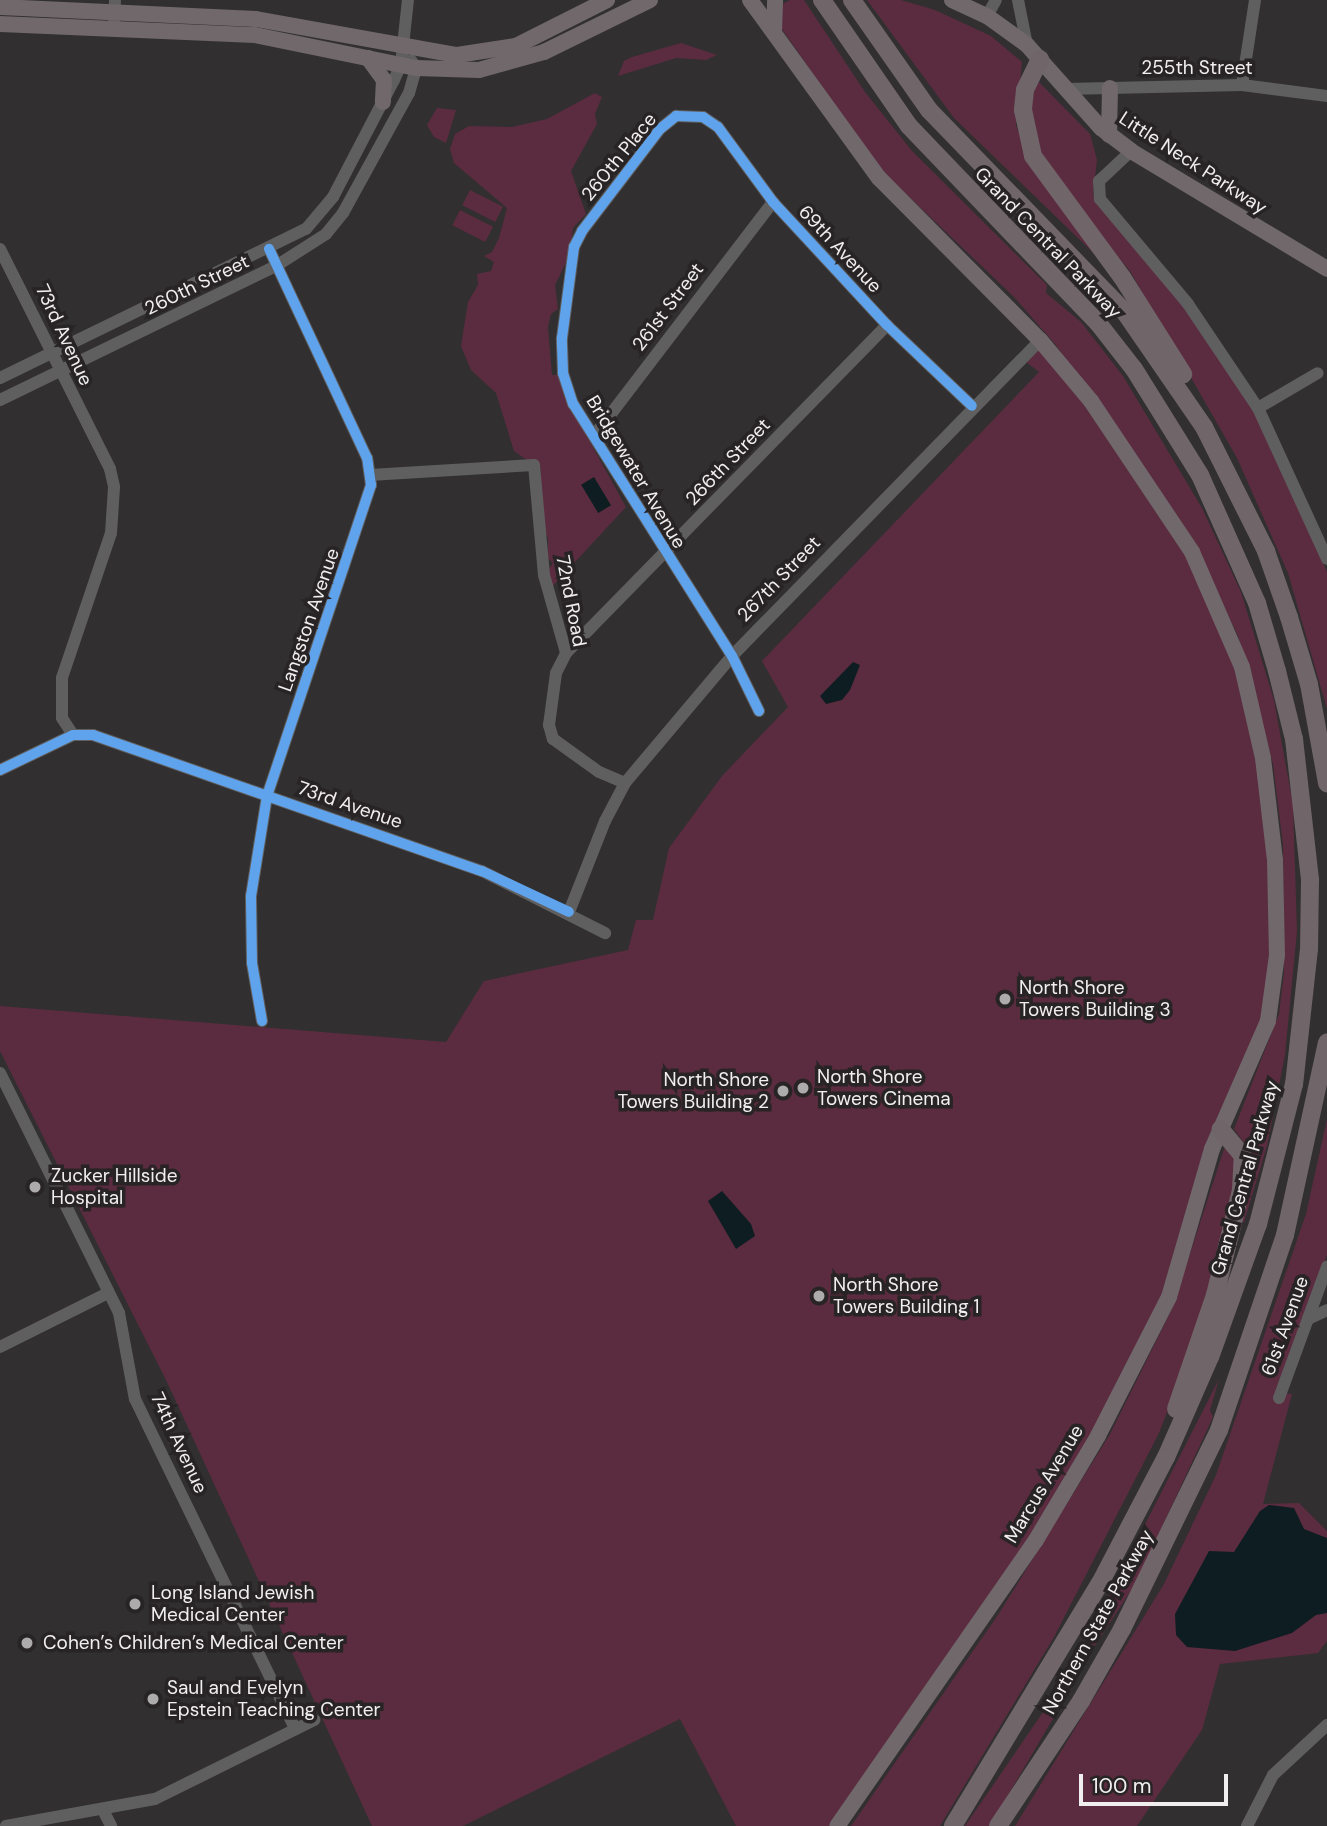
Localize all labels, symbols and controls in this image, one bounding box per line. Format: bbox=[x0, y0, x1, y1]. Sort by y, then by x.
street label: 255th Street bbox=[1141, 57, 1253, 79]
street label: Little Neck Parkway bbox=[1115, 107, 1271, 219]
street label: 260th Place bbox=[577, 108, 661, 206]
street label: Grand Central Parkway bbox=[970, 163, 1126, 323]
street label: 69th Avenue bbox=[794, 200, 886, 298]
street label: 260th Street bbox=[141, 250, 253, 320]
street label: 261st Street bbox=[628, 259, 708, 355]
street label: 73rd Avenue bbox=[31, 281, 97, 389]
street label: Bridgewater Avenue bbox=[581, 391, 691, 553]
street label: 266th Street bbox=[681, 414, 775, 510]
street label: 267th Street bbox=[733, 532, 825, 626]
street label: Langston Avenue bbox=[274, 545, 344, 695]
street label: 72nd Road bbox=[551, 553, 591, 649]
street label: 73rd Avenue bbox=[295, 776, 405, 834]
place label: North Shore Towers Building 3 bbox=[1019, 977, 1171, 1021]
marker: North Shore Towers Building 3 bbox=[997, 991, 1013, 1007]
place label: North Shore Towers Cinema bbox=[817, 1066, 951, 1110]
place label: North Shore Towers Building 2 bbox=[617, 1069, 769, 1113]
street label: Grand Central Parkway bbox=[1206, 1078, 1284, 1278]
marker: North Shore Towers Cinema bbox=[795, 1080, 811, 1096]
marker: North Shore Towers Building 2 bbox=[775, 1083, 791, 1099]
place label: Zucker Hillside Hospital bbox=[51, 1165, 178, 1209]
marker: Zucker Hillside Hospital bbox=[25, 1177, 45, 1197]
street label: 61st Avenue bbox=[1256, 1273, 1314, 1379]
place label: North Shore Towers Building 1 bbox=[833, 1274, 980, 1318]
marker: North Shore Towers Building 1 bbox=[811, 1288, 827, 1304]
street label: 74th Avenue bbox=[146, 1389, 212, 1497]
street label: Marcus Avenue bbox=[1000, 1421, 1088, 1547]
street label: Northern State Parkway bbox=[1038, 1526, 1158, 1718]
place label: Long Island Jewish Medical Center bbox=[151, 1582, 314, 1626]
marker: Long Island Jewish Medical Center bbox=[125, 1594, 145, 1614]
place label: Cohen’s Children’s Medical Center bbox=[43, 1632, 344, 1654]
marker: Cohen’s Children’s Medical Center bbox=[17, 1633, 37, 1653]
place label: Saul and Evelyn Epstein Teaching Center bbox=[167, 1677, 381, 1721]
marker: Saul and Evelyn Epstein Teaching Center bbox=[145, 1691, 161, 1707]
scale bar bbox=[1082, 1759, 1231, 1803]
text: 100 m bbox=[1092, 1772, 1152, 1800]

